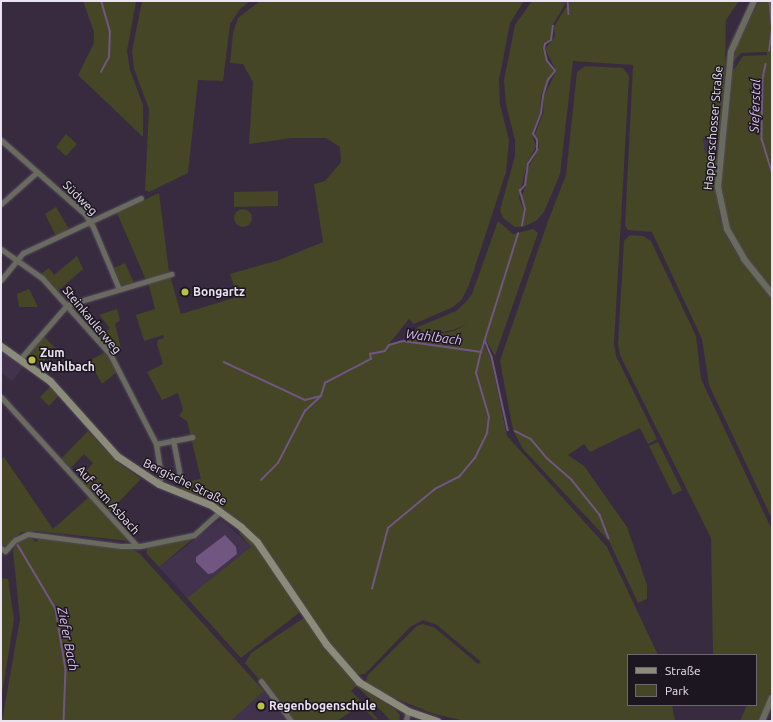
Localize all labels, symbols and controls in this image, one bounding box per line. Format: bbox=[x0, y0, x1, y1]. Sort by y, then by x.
street label: Happerschosser Straße bbox=[700, 65, 726, 191]
water label: Sieferstal bbox=[746, 79, 764, 133]
street label: Südweg bbox=[60, 178, 100, 218]
street label: Steinkaulerweg bbox=[60, 283, 124, 357]
place label: Bongartz bbox=[193, 285, 245, 299]
marker: Bongartz bbox=[180, 287, 190, 297]
water label: Wahlbach bbox=[405, 326, 463, 348]
place label: Zum Wahlbach bbox=[40, 346, 95, 374]
marker: Zum Wahlbach bbox=[27, 355, 37, 365]
street label: Bergische Straße bbox=[141, 456, 229, 508]
street label: Auf dem Asbach bbox=[73, 463, 143, 537]
water label: Ziefer Bach bbox=[54, 606, 82, 672]
legend bbox=[627, 654, 757, 706]
text: Straße bbox=[665, 664, 701, 677]
text: Park bbox=[665, 684, 689, 697]
place label: Regenbogenschule bbox=[269, 699, 376, 713]
marker: Regenbogenschule bbox=[256, 701, 266, 711]

